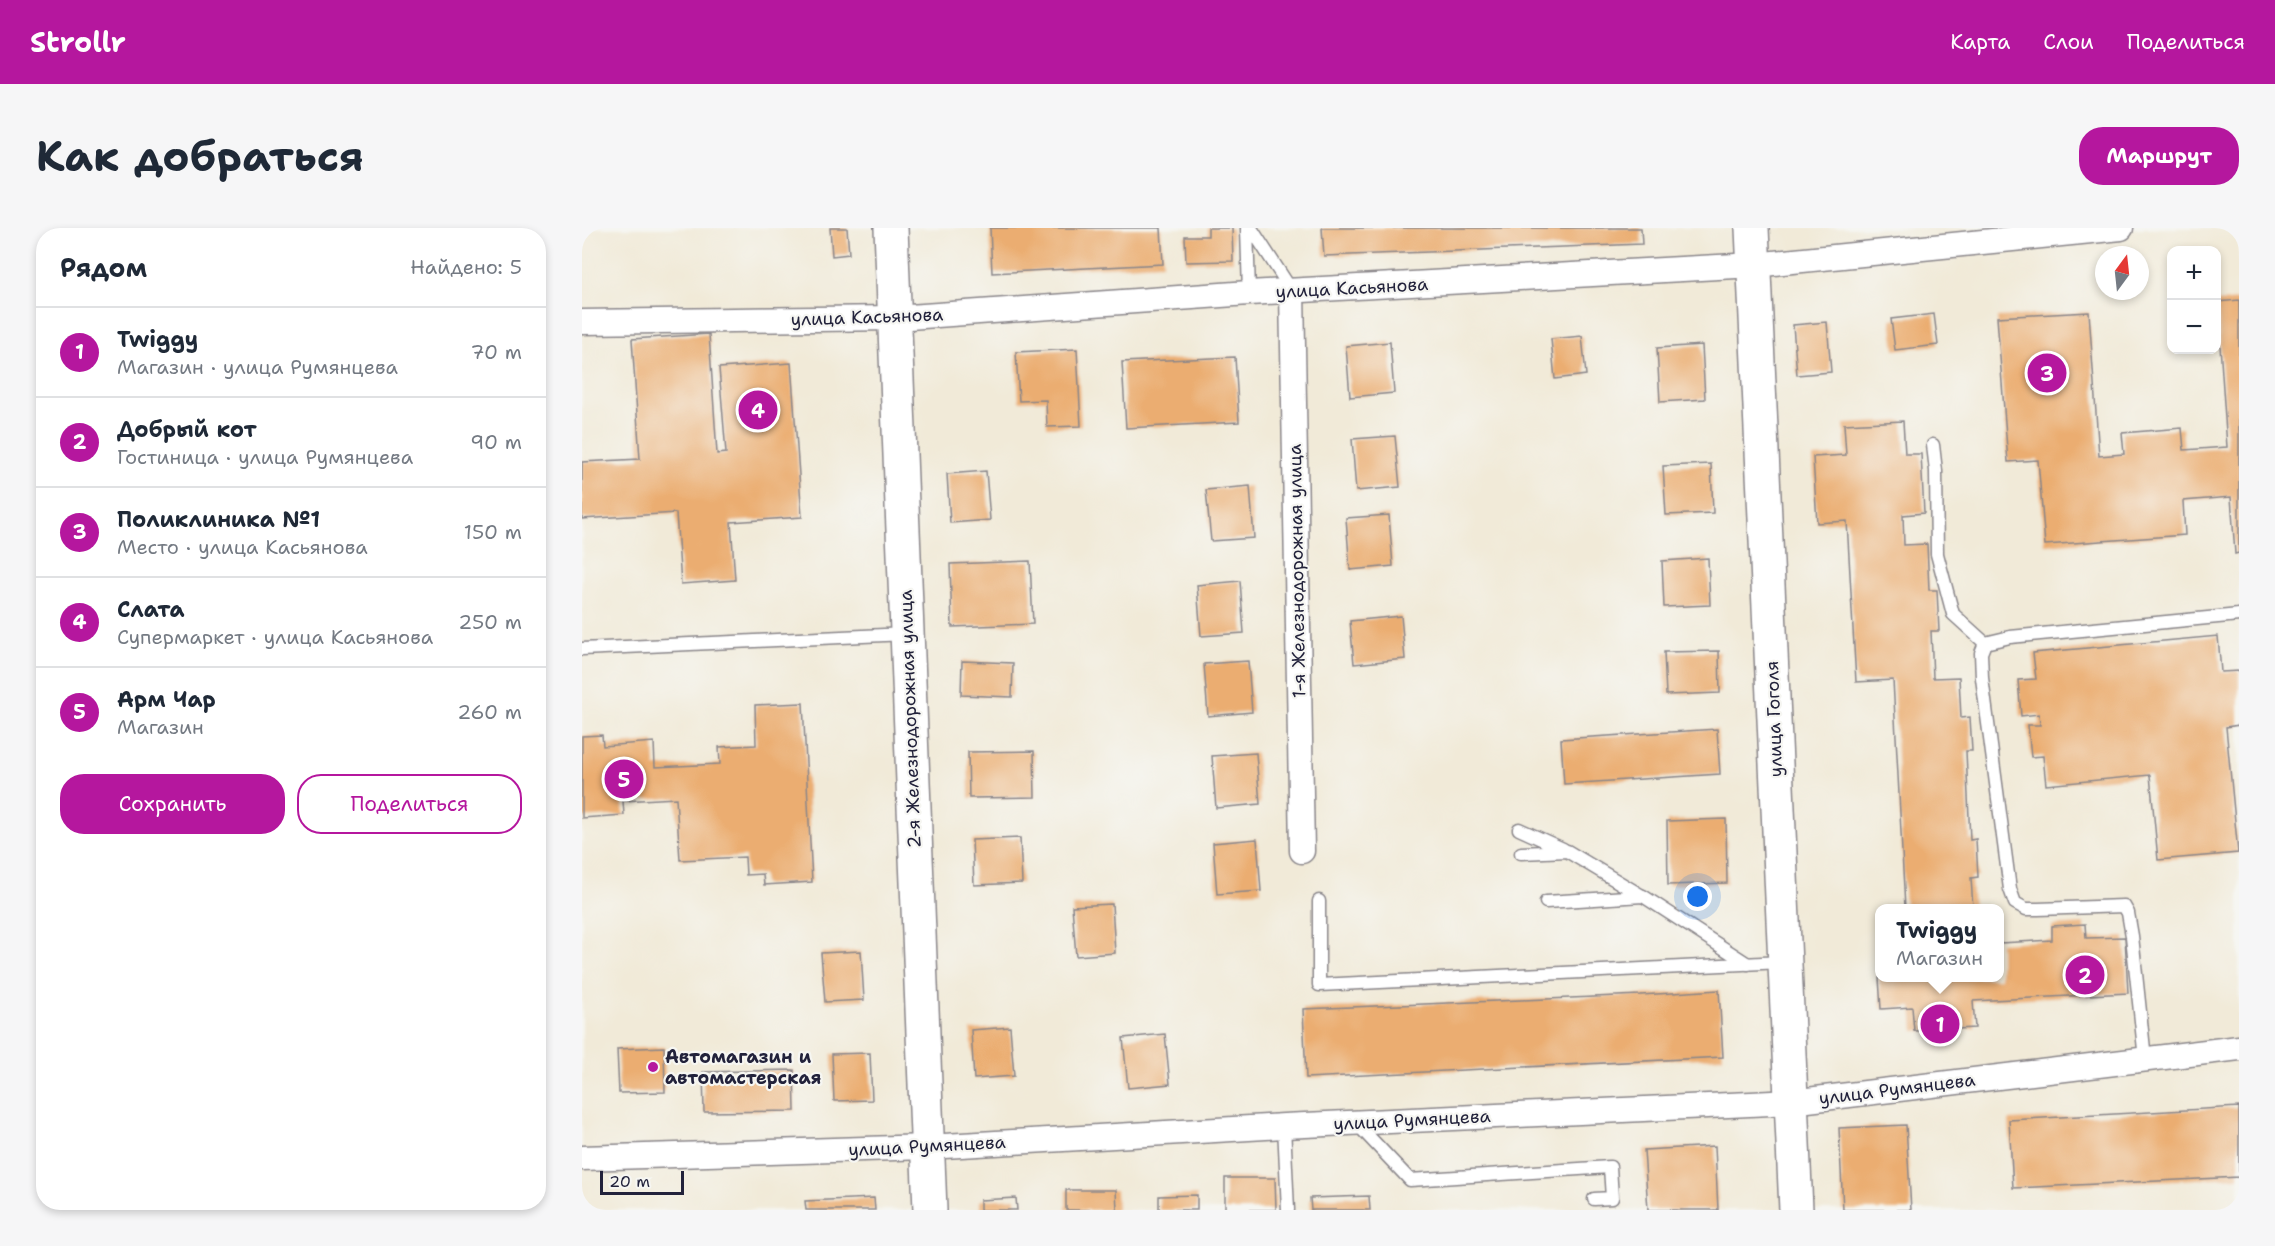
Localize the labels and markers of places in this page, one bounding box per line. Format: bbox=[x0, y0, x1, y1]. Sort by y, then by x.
pin: 3 bbox=[2028, 350, 2066, 396]
pin: 4 bbox=[738, 388, 777, 432]
pin: 5 bbox=[604, 756, 644, 802]
pin: 2 bbox=[2066, 952, 2104, 998]
pin: 1 bbox=[1920, 1002, 1960, 1046]
place label: Автомагазин и автомастерская bbox=[665, 1045, 821, 1090]
marker: Автомагазин и автомастерская bbox=[646, 1060, 660, 1074]

